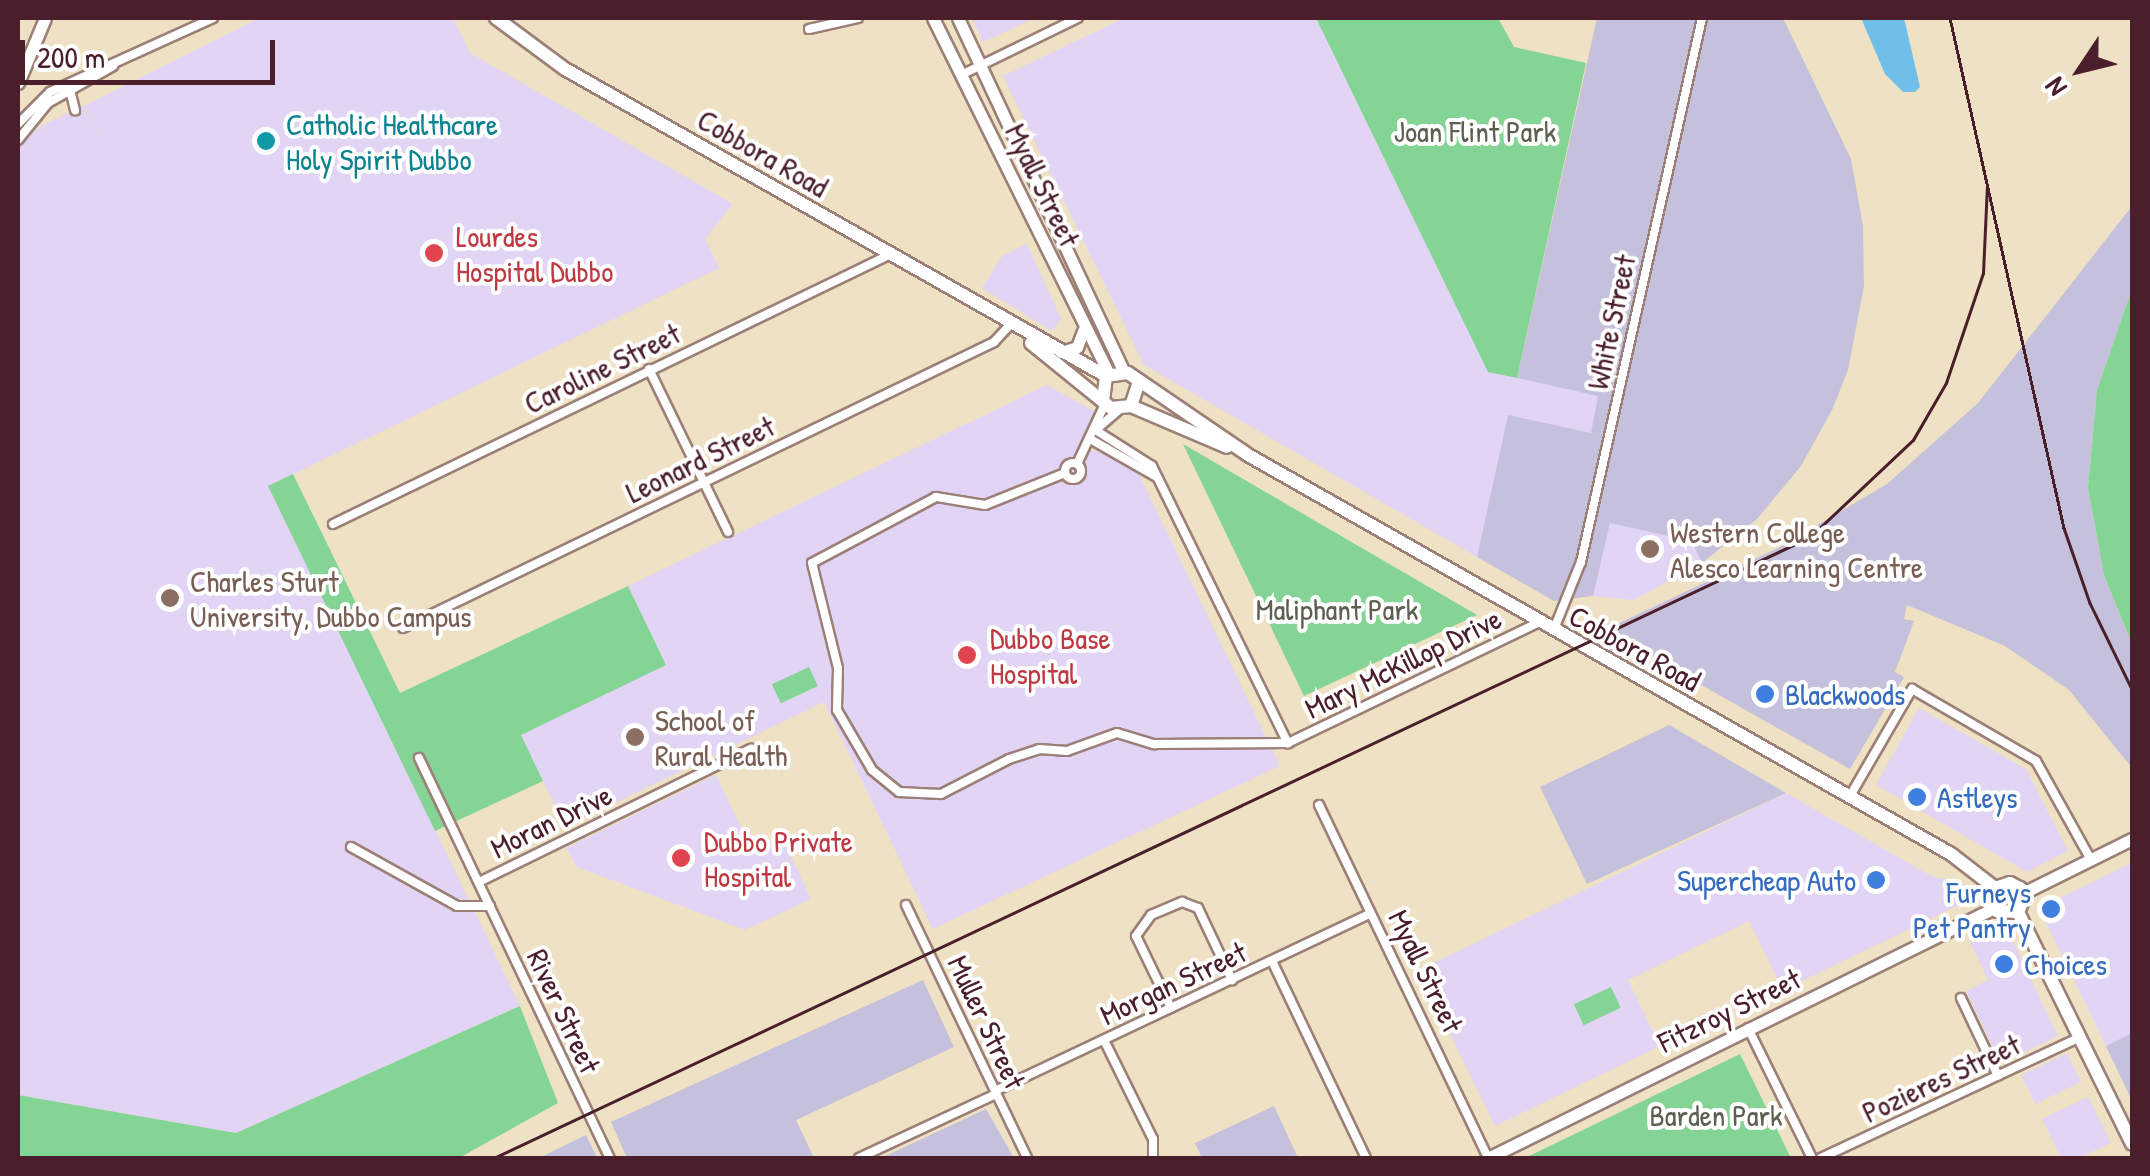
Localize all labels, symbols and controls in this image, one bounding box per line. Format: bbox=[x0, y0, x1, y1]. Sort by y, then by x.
scale bar bbox=[25, 20, 280, 82]
north arrow bbox=[2030, 20, 2130, 120]
text: 200 m bbox=[37, 37, 105, 77]
text: N bbox=[2036, 70, 2075, 104]
street label: Cobbora Road bbox=[691, 101, 835, 205]
place label: Catholic Healthcare Holy Spirit Dubbo bbox=[286, 106, 498, 176]
park label: Joan Flint Park bbox=[1394, 113, 1556, 149]
street label: Myall Street bbox=[998, 118, 1088, 252]
marker: Catholic Healthcare Holy Spirit Dubbo bbox=[255, 130, 277, 152]
place label: Lourdes Hospital Dubbo bbox=[456, 218, 613, 288]
marker: Lourdes Hospital Dubbo bbox=[421, 240, 447, 266]
street label: White Street bbox=[1579, 251, 1643, 393]
street label: Caroline Street bbox=[518, 315, 686, 421]
street label: Leonard Street bbox=[620, 408, 780, 510]
place label: Western College Alesco Learning Centre bbox=[1670, 514, 1923, 584]
marker: Western College Alesco Learning Centre bbox=[1639, 538, 1661, 560]
place label: Charles Sturt University, Dubbo Campus bbox=[190, 563, 471, 634]
marker: Charles Sturt University, Dubbo Campus bbox=[159, 587, 181, 609]
park label: Maliphant Park bbox=[1256, 591, 1418, 627]
street label: Cobbora Road bbox=[1563, 597, 1707, 699]
street label: Mary McKillop Drive bbox=[1299, 600, 1507, 726]
place label: Dubbo Base Hospital bbox=[990, 620, 1110, 690]
marker: Dubbo Base Hospital bbox=[954, 642, 980, 668]
place label: Blackwoods bbox=[1785, 676, 1905, 712]
marker: Blackwoods bbox=[1754, 683, 1776, 705]
place label: School of Rural Health bbox=[655, 702, 787, 772]
marker: School of Rural Health bbox=[624, 726, 646, 748]
street label: Moran Drive bbox=[485, 776, 617, 866]
place label: Astleys bbox=[1937, 779, 2018, 815]
marker: Astleys bbox=[1906, 786, 1928, 808]
place label: Dubbo Private Hospital bbox=[704, 823, 853, 894]
marker: Dubbo Private Hospital bbox=[668, 845, 694, 871]
place label: Supercheap Auto bbox=[1677, 862, 1856, 898]
marker: Supercheap Auto bbox=[1865, 869, 1887, 891]
place label: Furneys Pet Pantry bbox=[1913, 874, 2031, 944]
marker: Furneys Pet Pantry bbox=[2040, 898, 2062, 920]
street label: Myall Street bbox=[1381, 904, 1471, 1038]
street label: Morgan Street bbox=[1094, 934, 1252, 1032]
street label: River Street bbox=[520, 943, 608, 1079]
place label: Choices bbox=[2024, 946, 2107, 982]
street label: Muller Street bbox=[940, 950, 1034, 1094]
marker: Choices bbox=[1993, 953, 2015, 975]
street label: Fitzroy Street bbox=[1652, 960, 1806, 1060]
street label: Pozieres Street bbox=[1856, 1026, 2026, 1130]
park label: Barden Park bbox=[1650, 1097, 1782, 1133]

